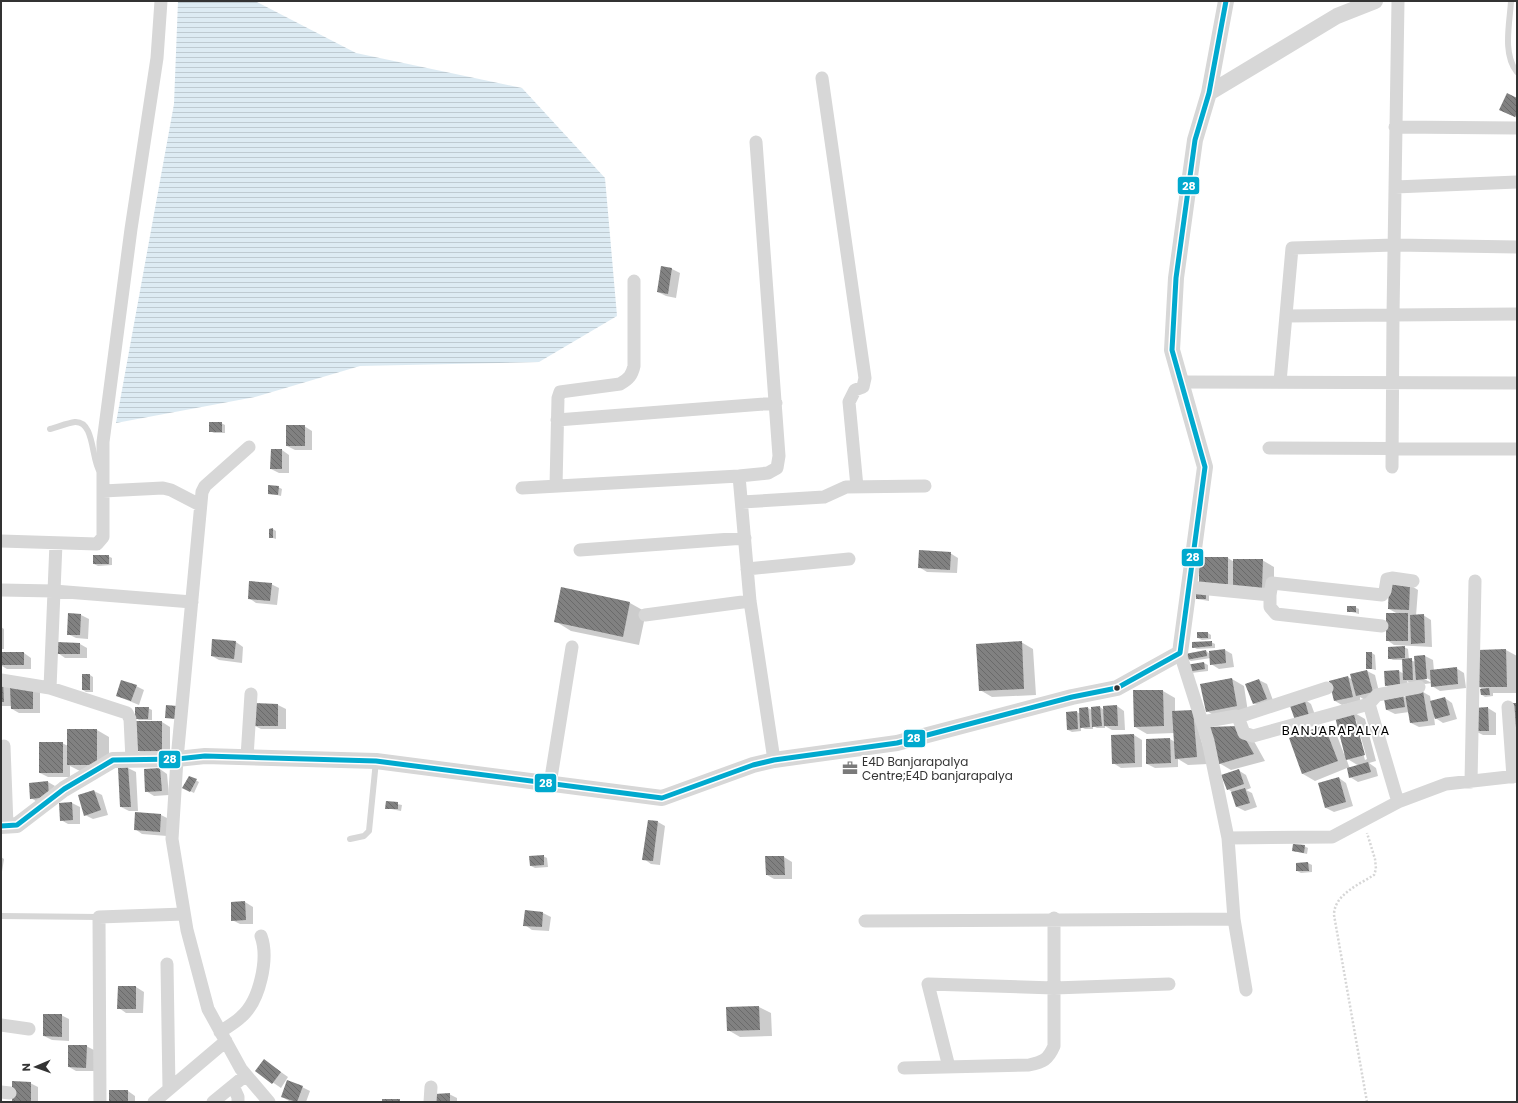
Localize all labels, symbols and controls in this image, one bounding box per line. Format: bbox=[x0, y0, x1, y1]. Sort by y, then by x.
line badge: 28 bbox=[1177, 176, 1200, 195]
text: 28 bbox=[1182, 178, 1196, 194]
line badge: 28 bbox=[1181, 548, 1204, 567]
text: 28 bbox=[1186, 549, 1200, 565]
unlabelled marker bbox=[1112, 683, 1122, 693]
district label: BANJARAPALYA bbox=[1282, 721, 1390, 740]
line badge: 28 bbox=[903, 729, 926, 748]
text: 28 bbox=[907, 730, 921, 746]
line badge: 28 bbox=[158, 750, 181, 769]
text: 28 bbox=[163, 751, 177, 767]
place label: E4D Banjarapalya Centre;E4D banjarapalya bbox=[862, 753, 1013, 784]
office icon: E4D Banjarapalya Centre;E4D banjarapalya bbox=[841, 759, 859, 777]
line badge: 28 bbox=[534, 773, 557, 793]
text: 28 bbox=[539, 775, 553, 791]
north arrow bbox=[16, 1047, 56, 1087]
text: N bbox=[18, 1063, 34, 1072]

